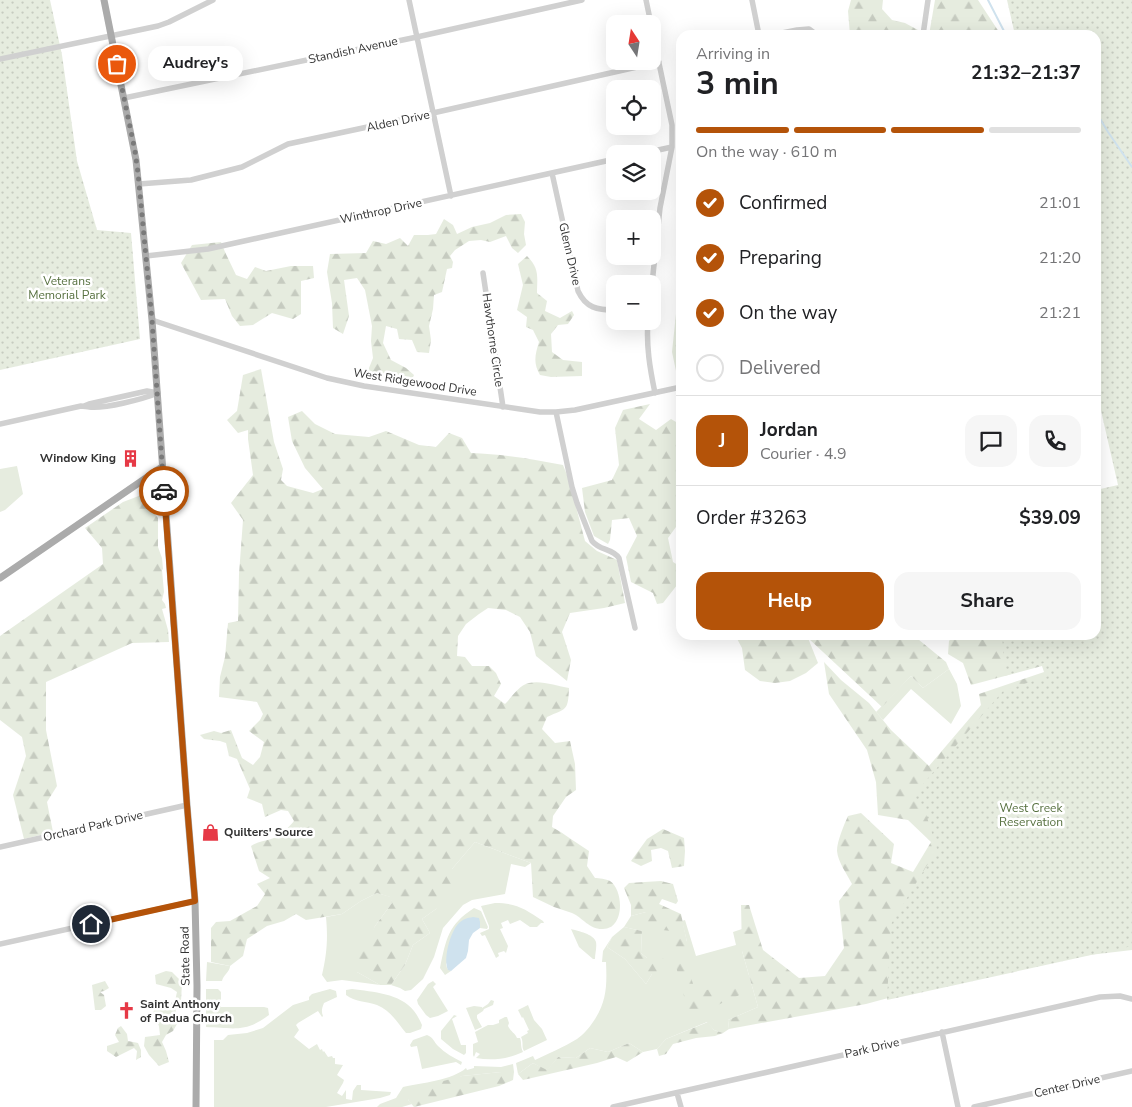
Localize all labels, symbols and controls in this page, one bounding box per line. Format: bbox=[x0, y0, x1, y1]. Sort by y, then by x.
north arrow bbox=[606, 15, 661, 70]
map controls bbox=[606, 15, 661, 330]
street label: Standish Avenue bbox=[307, 33, 399, 67]
pin bbox=[96, 43, 138, 85]
text: Arriving in bbox=[696, 43, 770, 65]
callout: Audrey's bbox=[147, 46, 242, 82]
icon: bag bbox=[103, 50, 131, 78]
text: Audrey's bbox=[163, 52, 228, 74]
text: 21:32–21:37 bbox=[971, 60, 1081, 86]
text: 3 min bbox=[696, 62, 779, 105]
button: locate bbox=[606, 80, 661, 135]
street label: Alden Drive bbox=[365, 107, 431, 135]
text: On the way · 610 m bbox=[696, 141, 837, 163]
button: layers bbox=[606, 145, 661, 200]
icon: check bbox=[696, 189, 724, 217]
text: Confirmed bbox=[739, 190, 827, 216]
text: 21:01 bbox=[1039, 192, 1081, 214]
street label: Winthrop Drive bbox=[339, 195, 423, 227]
button: + bbox=[606, 210, 661, 265]
street label: Glenn Drive bbox=[555, 221, 585, 287]
icon: check bbox=[696, 244, 724, 272]
text: Preparing bbox=[739, 245, 822, 271]
text: 21:20 bbox=[1039, 247, 1081, 269]
park label: Veterans Memorial Park bbox=[28, 273, 107, 303]
button: − bbox=[606, 275, 661, 330]
street label: Hawthorne Circle bbox=[479, 292, 507, 388]
icon: check bbox=[696, 299, 724, 327]
text: On the way bbox=[739, 300, 837, 326]
text: 21:21 bbox=[1039, 302, 1081, 324]
text: Delivered bbox=[739, 355, 821, 381]
street label: West Ridgewood Drive bbox=[352, 364, 478, 400]
button: chat bbox=[965, 415, 1017, 467]
button: phone bbox=[1029, 415, 1081, 467]
text: Jordan bbox=[760, 417, 818, 443]
text: J bbox=[719, 428, 725, 454]
text: Courier · 4.9 bbox=[760, 443, 846, 465]
building icon: Window King bbox=[120, 448, 140, 468]
place label: Window King bbox=[40, 450, 116, 466]
courier bbox=[139, 466, 189, 516]
icon: car bbox=[150, 477, 178, 505]
text: Order #3263 bbox=[696, 505, 807, 531]
text: $39.09 bbox=[1019, 505, 1081, 531]
button: Help bbox=[696, 572, 884, 630]
button: Share bbox=[894, 572, 1081, 630]
park label: West Creek Reservation bbox=[999, 800, 1063, 830]
street label: Orchard Park Drive bbox=[42, 807, 144, 845]
shop icon: Quilters' Source bbox=[200, 822, 220, 842]
place label: Quilters' Source bbox=[224, 824, 313, 840]
pin bbox=[70, 903, 112, 945]
icon: home bbox=[77, 910, 105, 938]
street label: State Road bbox=[176, 926, 194, 986]
place label: Saint Anthony of Padua Church bbox=[140, 996, 232, 1026]
church icon: Saint Anthony of Padua Church bbox=[116, 1001, 136, 1021]
street label: Park Drive bbox=[843, 1034, 901, 1062]
street label: Center Drive bbox=[1032, 1071, 1102, 1101]

